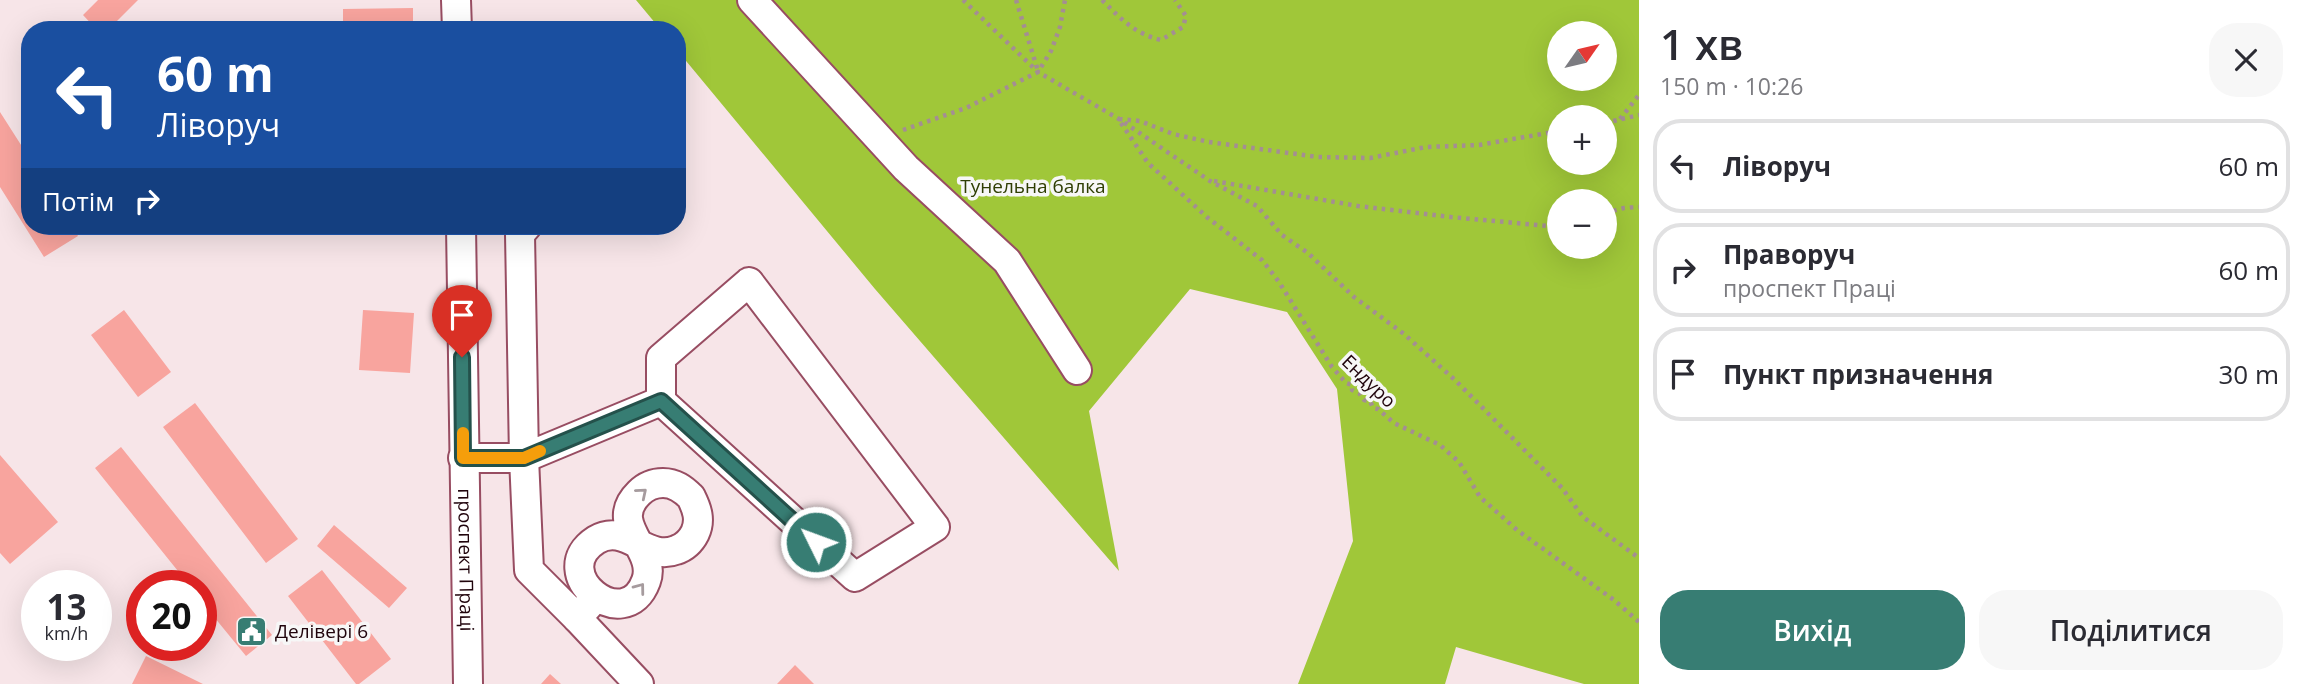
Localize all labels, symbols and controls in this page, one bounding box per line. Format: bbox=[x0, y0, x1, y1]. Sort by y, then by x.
text: 1 хв bbox=[1660, 15, 1743, 72]
north arrow bbox=[1547, 21, 1617, 91]
map controls bbox=[1547, 21, 1617, 259]
button: close bbox=[2209, 23, 2283, 97]
text: 60 m bbox=[157, 40, 274, 106]
icon: left bbox=[42, 49, 133, 140]
text: 150 m · 10:26 bbox=[1660, 70, 1803, 102]
text: Ліворуч bbox=[157, 103, 280, 146]
button: + bbox=[1547, 105, 1617, 175]
icon: left bbox=[1664, 147, 1702, 185]
text: Ліворуч bbox=[1723, 148, 1831, 184]
text: 60 m bbox=[2218, 148, 2279, 184]
park label: Тунельна балка bbox=[960, 173, 1106, 199]
icon: right bbox=[128, 182, 166, 220]
text: Потім bbox=[42, 183, 114, 219]
button: − bbox=[1547, 189, 1617, 259]
text: Праворуч bbox=[1723, 236, 1855, 272]
icon: right bbox=[1664, 251, 1702, 289]
text: 60 m bbox=[2218, 252, 2279, 288]
text: проспект Праці bbox=[1723, 272, 1896, 304]
pin bbox=[432, 285, 492, 357]
icon: arrive bbox=[443, 296, 481, 334]
street label: Ендуро bbox=[1336, 349, 1402, 413]
icon: arrive bbox=[1664, 355, 1702, 393]
text: Пункт призначення bbox=[1723, 356, 1993, 392]
text: 30 m bbox=[2218, 356, 2279, 392]
street label: проспект Праці bbox=[452, 488, 480, 632]
one-way arrow bbox=[634, 489, 647, 501]
position arrow bbox=[779, 505, 853, 579]
speed limit sign: 20 bbox=[126, 570, 217, 661]
text: 13 bbox=[46, 583, 87, 630]
one-way arrow bbox=[632, 583, 644, 596]
button: Вихід bbox=[1660, 590, 1965, 670]
button: Поділитися bbox=[1979, 590, 2283, 670]
public building icon: Делівері 6 bbox=[235, 614, 269, 648]
place label: Делівері 6 bbox=[275, 618, 368, 644]
text: km/h bbox=[45, 621, 88, 645]

